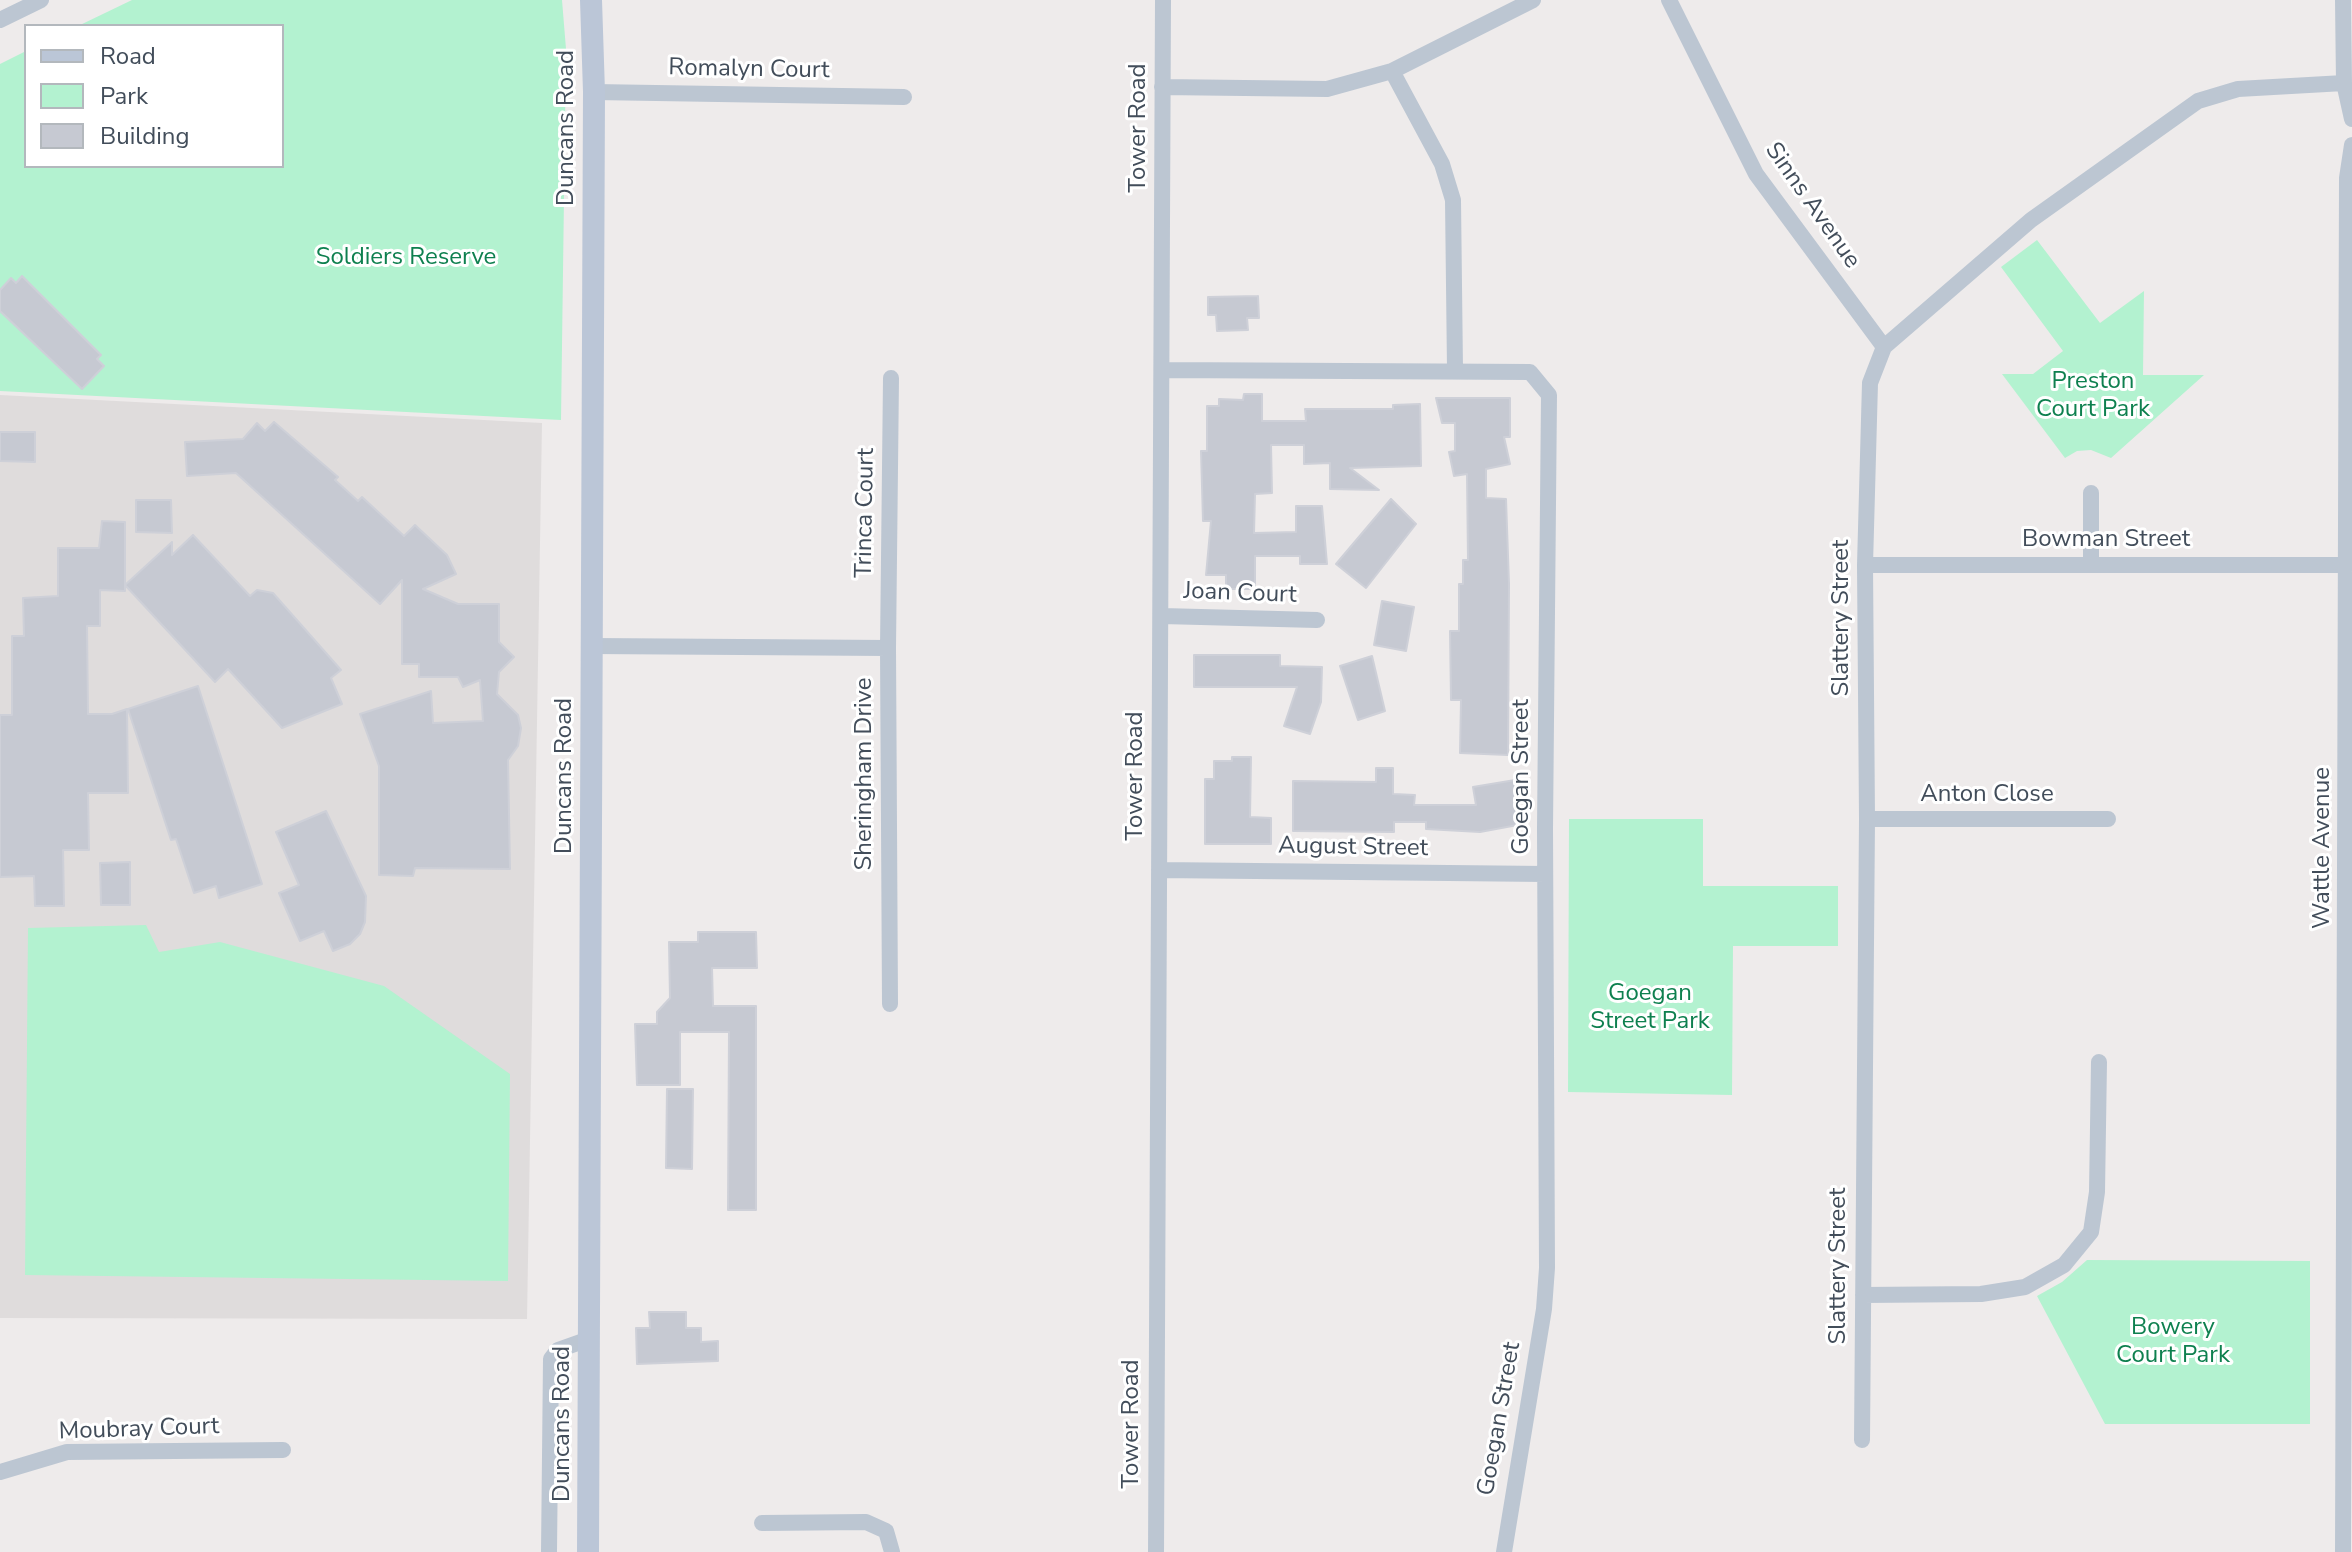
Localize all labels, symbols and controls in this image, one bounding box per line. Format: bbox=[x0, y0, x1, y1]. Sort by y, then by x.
legend bbox=[24, 24, 284, 168]
text: Road bbox=[100, 40, 156, 72]
street label: Duncans Road bbox=[553, 50, 581, 206]
street label: Romalyn Court bbox=[668, 54, 830, 86]
street label: Tower Road bbox=[1125, 63, 1153, 193]
text: Park bbox=[100, 80, 148, 112]
text: Building bbox=[100, 120, 190, 152]
street label: Sinns Avenue bbox=[1758, 138, 1866, 274]
park label: Soldiers Reserve bbox=[316, 244, 496, 272]
park label: Preston Court Park bbox=[2036, 368, 2150, 424]
street label: Trinca Court bbox=[850, 448, 882, 578]
street label: Bowman Street bbox=[2022, 526, 2190, 554]
street label: Slattery Street bbox=[1828, 539, 1856, 697]
street label: Joan Court bbox=[1183, 578, 1297, 610]
street label: Sheringham Drive bbox=[851, 678, 879, 870]
street label: Duncans Road bbox=[551, 698, 579, 854]
street label: Goegan Street bbox=[1508, 699, 1536, 855]
street label: Tower Road bbox=[1122, 711, 1150, 841]
street label: Wattle Avenue bbox=[2309, 767, 2337, 929]
street label: Anton Close bbox=[1920, 781, 2054, 809]
street label: August Street bbox=[1278, 832, 1428, 864]
park label: Goegan Street Park bbox=[1590, 980, 1710, 1036]
street label: Slattery Street bbox=[1825, 1187, 1853, 1345]
park label: Bowery Court Park bbox=[2116, 1314, 2230, 1370]
street label: Goegan Street bbox=[1472, 1340, 1528, 1498]
street label: Duncans Road bbox=[549, 1346, 577, 1502]
street label: Tower Road bbox=[1118, 1359, 1146, 1489]
street label: Moubray Court bbox=[58, 1413, 220, 1447]

